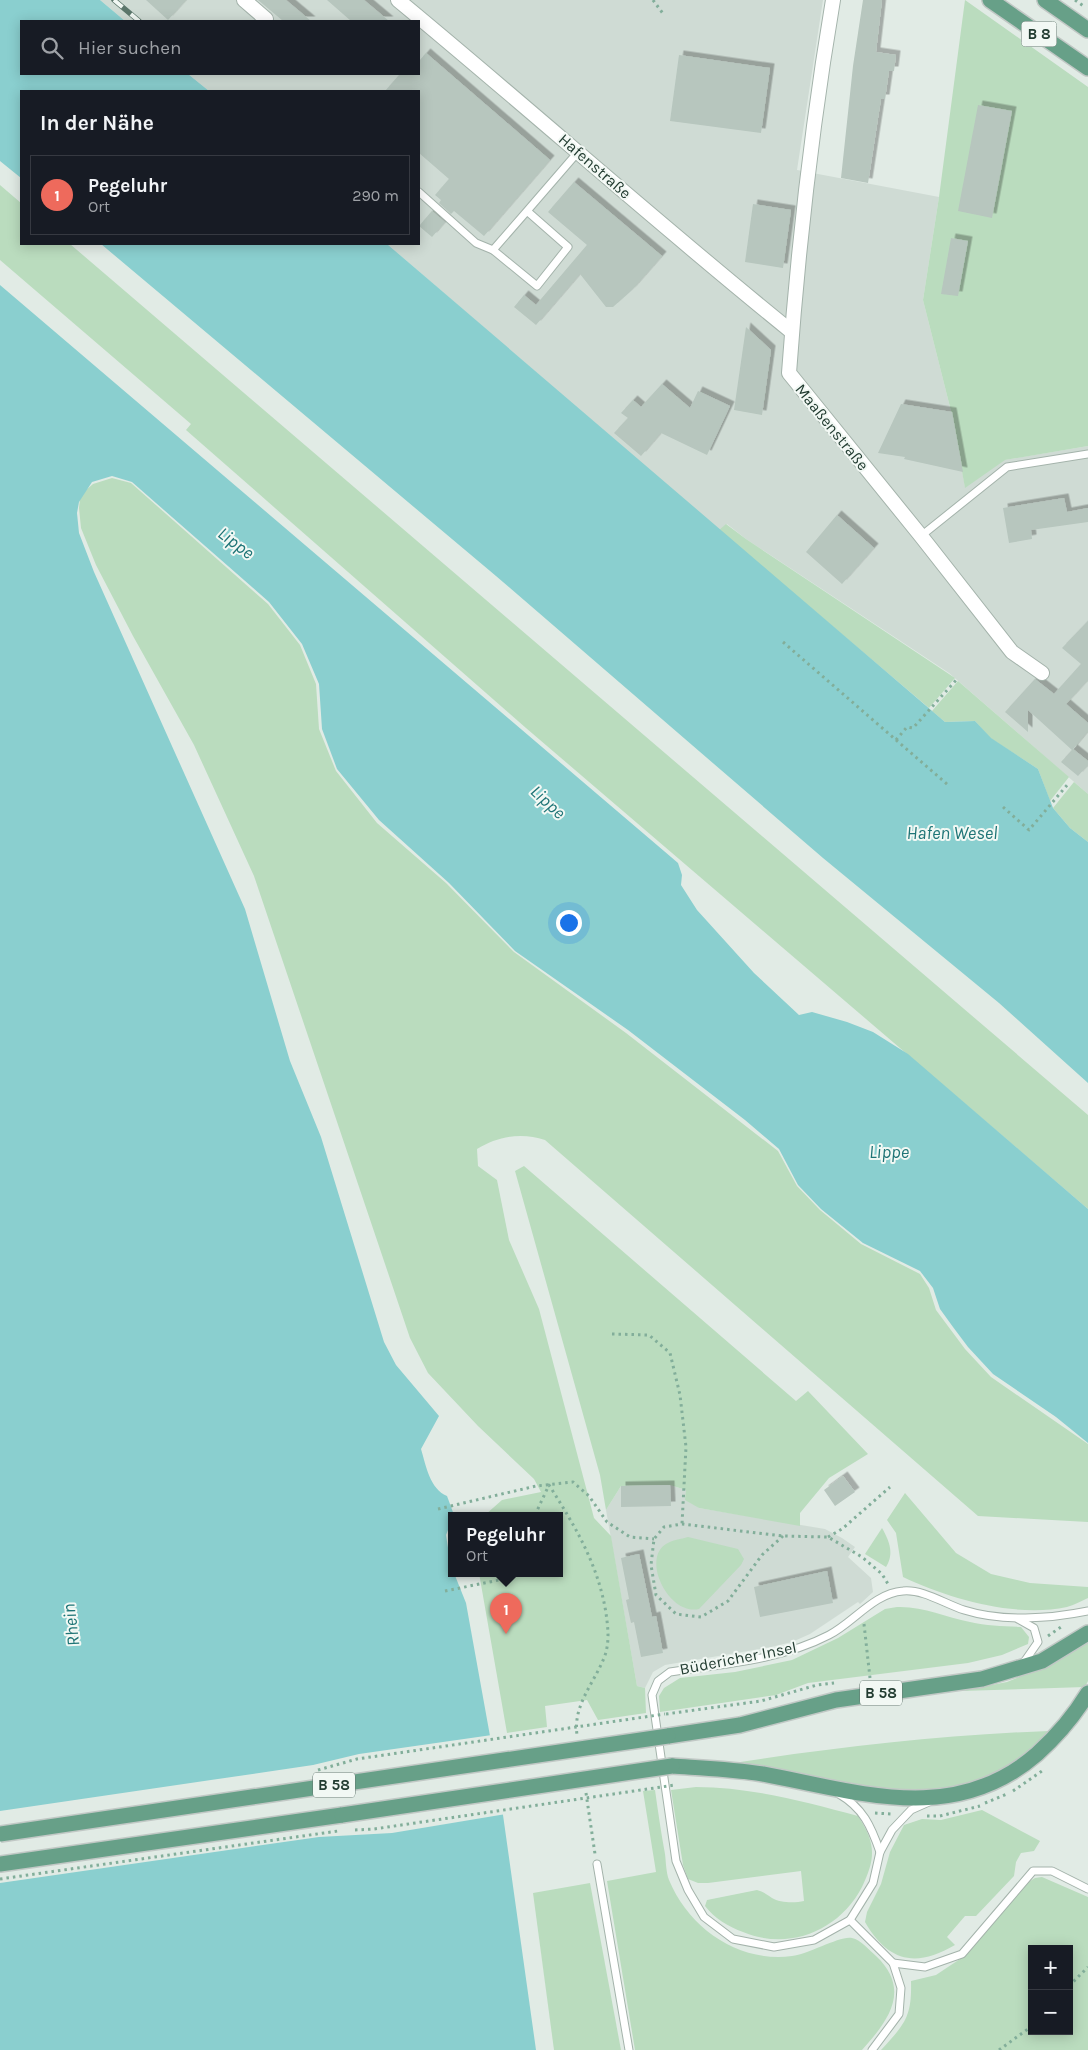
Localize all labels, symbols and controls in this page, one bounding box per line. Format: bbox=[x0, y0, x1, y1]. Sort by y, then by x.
search box bbox=[20, 20, 420, 75]
road number: B 8 bbox=[1022, 22, 1056, 46]
icon: search bbox=[38, 34, 66, 62]
text: Hier suchen bbox=[78, 37, 181, 59]
text: In der Nähe bbox=[40, 111, 154, 135]
street label: Hafenstraße bbox=[555, 129, 635, 203]
text: Pegeluhr bbox=[88, 175, 167, 197]
text: 1 bbox=[54, 186, 60, 205]
text: 290 m bbox=[352, 186, 399, 205]
text: Ort bbox=[88, 197, 110, 216]
street label: Maaßenstraße bbox=[791, 380, 873, 474]
water label: Lippe bbox=[213, 522, 259, 564]
water label: Lippe bbox=[526, 780, 570, 824]
water label: Hafen Wesel bbox=[906, 822, 998, 844]
your location bbox=[556, 910, 582, 936]
water label: Lippe bbox=[869, 1141, 909, 1163]
popup bbox=[448, 1512, 563, 1577]
text: Pegeluhr bbox=[466, 1524, 545, 1546]
text: Ort bbox=[466, 1546, 488, 1565]
pin: 1 bbox=[490, 1593, 522, 1634]
water label: Rhein bbox=[57, 1602, 85, 1648]
street label: Büdericher Insel bbox=[678, 1637, 798, 1679]
road number: B 58 bbox=[860, 1680, 902, 1706]
road number: B 58 bbox=[313, 1772, 355, 1798]
map controls bbox=[1028, 1945, 1073, 2035]
button: + bbox=[1028, 1945, 1073, 1990]
button: − bbox=[1028, 1990, 1073, 2035]

